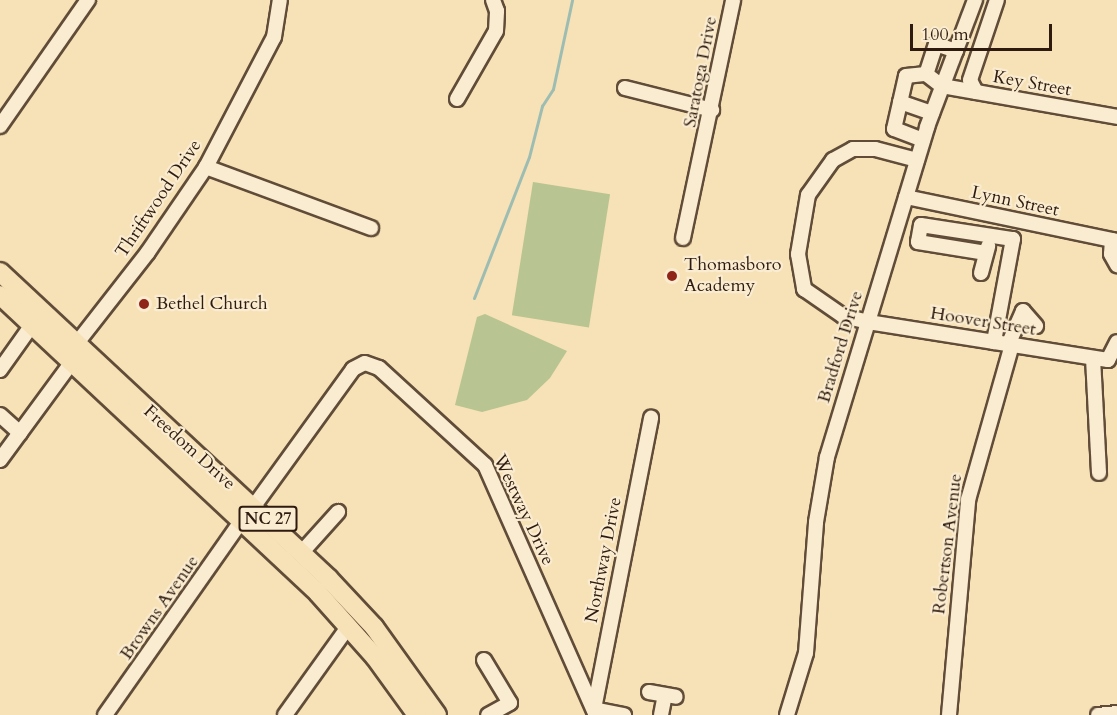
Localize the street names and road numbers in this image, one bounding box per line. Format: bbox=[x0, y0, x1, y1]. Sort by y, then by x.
street label: Saratoga Drive bbox=[680, 15, 722, 129]
street label: Key Street bbox=[991, 66, 1073, 102]
street label: Thriftwood Drive bbox=[112, 136, 206, 262]
street label: Lynn Street bbox=[969, 182, 1061, 222]
street label: Bradford Drive bbox=[814, 288, 868, 406]
street label: Hoover Street bbox=[929, 303, 1037, 341]
street label: Freedom Drive bbox=[139, 401, 239, 495]
street label: Westway Drive bbox=[488, 451, 558, 569]
street label: Robertson Avenue bbox=[929, 472, 967, 616]
street label: Northway Drive bbox=[581, 495, 627, 625]
road number: NC 27 bbox=[238, 506, 298, 532]
street label: Browns Avenue bbox=[116, 552, 204, 664]

